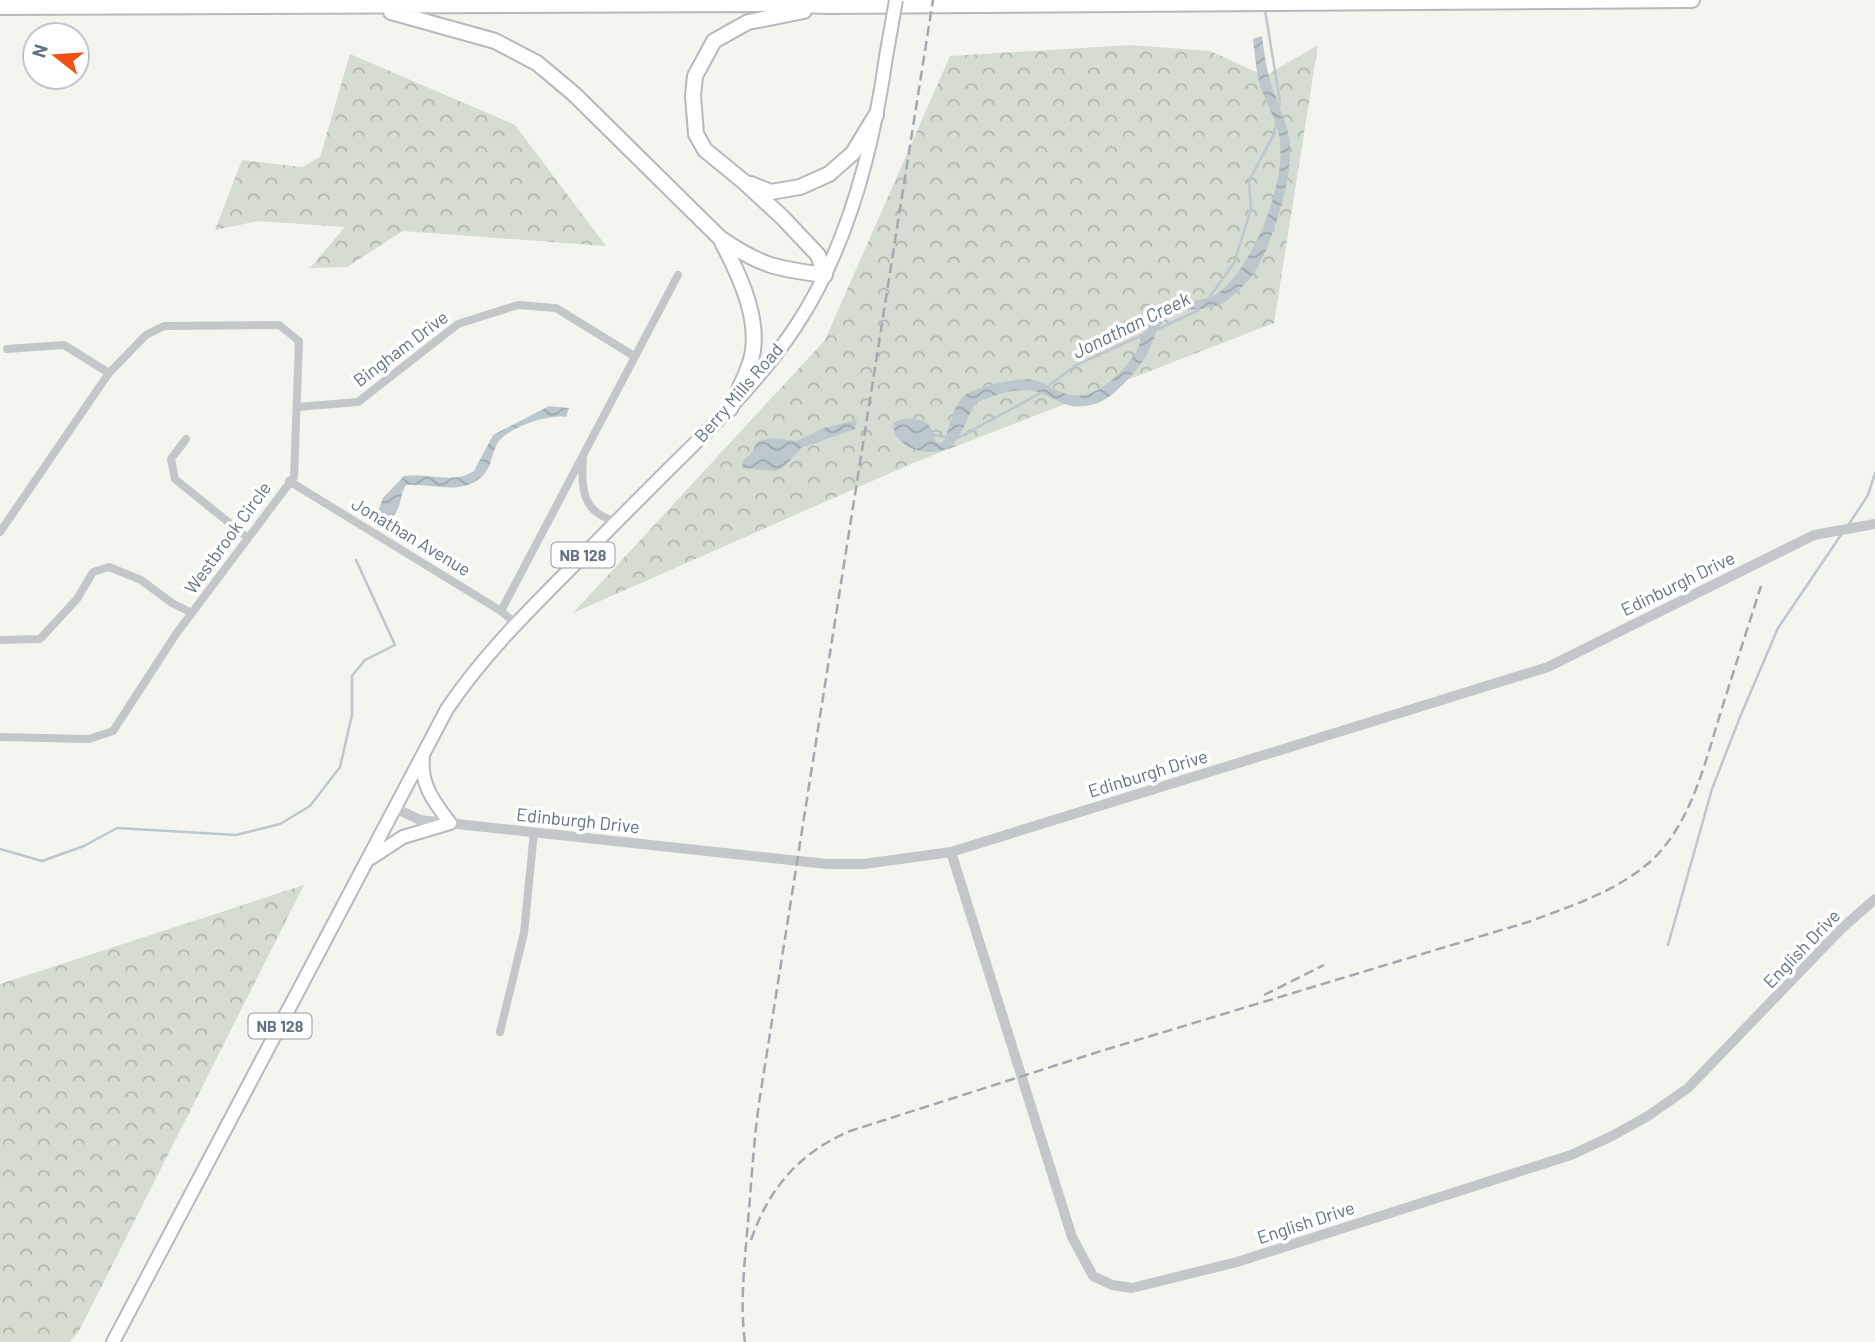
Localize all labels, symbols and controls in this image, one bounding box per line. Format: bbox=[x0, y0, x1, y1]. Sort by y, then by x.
north arrow bbox=[21, 21, 91, 91]
text: N bbox=[26, 41, 52, 60]
water label: Jonathan Creek bbox=[1068, 286, 1194, 363]
street label: Bingham Drive bbox=[349, 306, 452, 391]
street label: Berry Mills Road bbox=[689, 338, 787, 446]
street label: Westbrook Circle bbox=[179, 477, 275, 598]
street label: Jonathan Avenue bbox=[348, 492, 475, 580]
road number: NB 128 bbox=[552, 542, 614, 568]
street label: Edinburgh Drive bbox=[1617, 546, 1738, 620]
street label: Edinburgh Drive bbox=[1085, 744, 1210, 802]
street label: Edinburgh Drive bbox=[515, 803, 641, 837]
street label: English Drive bbox=[1758, 904, 1844, 992]
road number: NB 128 bbox=[248, 1014, 312, 1038]
street label: English Drive bbox=[1254, 1196, 1357, 1248]

